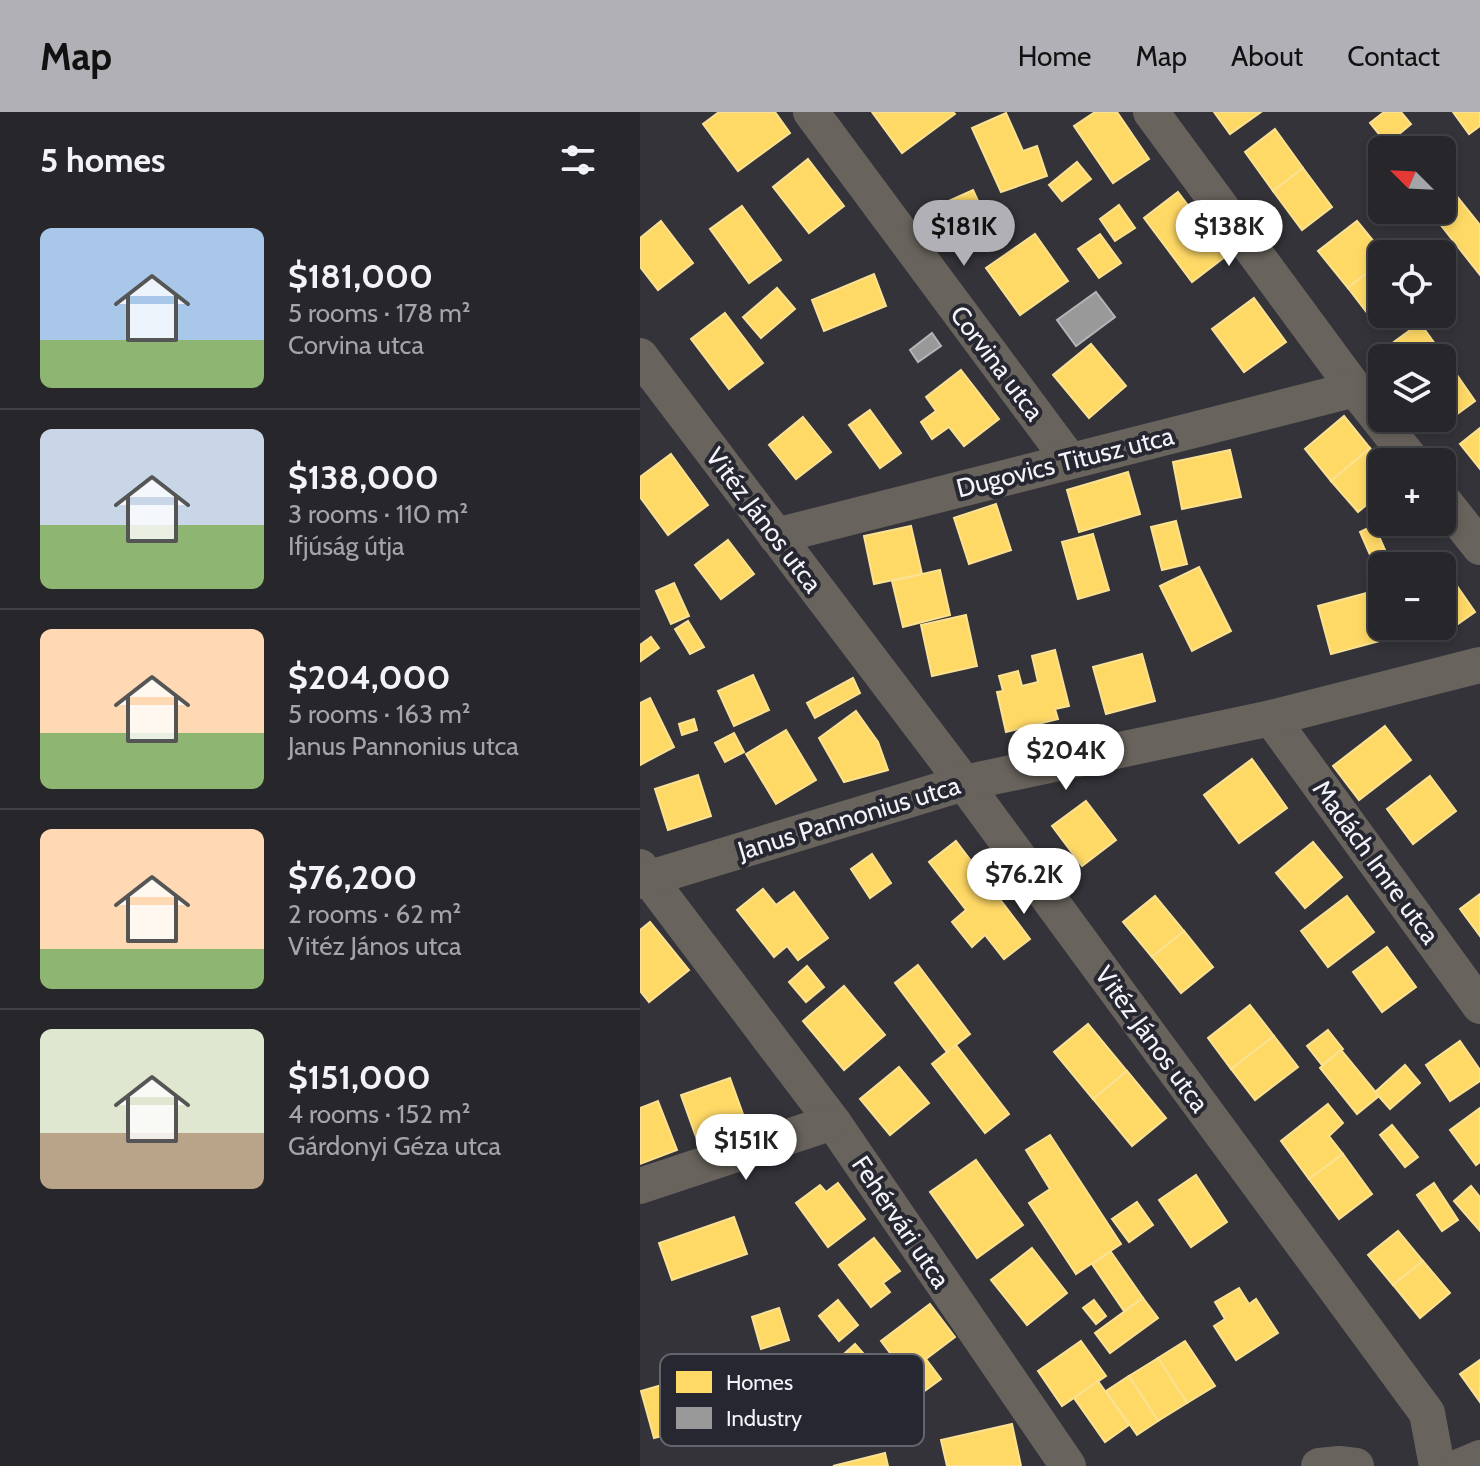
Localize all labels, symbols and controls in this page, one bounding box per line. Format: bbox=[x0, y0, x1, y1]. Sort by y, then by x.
text: Map bbox=[40, 33, 112, 80]
text: Home bbox=[1018, 39, 1091, 73]
text: Map bbox=[1135, 39, 1187, 73]
text: About bbox=[1231, 39, 1303, 73]
text: Contact bbox=[1347, 39, 1440, 73]
north arrow bbox=[1368, 136, 1456, 224]
map controls bbox=[1368, 136, 1456, 640]
icon: filters bbox=[556, 138, 600, 182]
text: 5 homes bbox=[40, 139, 165, 181]
pin: $181K bbox=[908, 200, 1020, 268]
pin: $138K bbox=[1173, 200, 1285, 268]
text: $181K bbox=[931, 210, 997, 242]
text: $138K bbox=[1194, 210, 1264, 242]
button: locate bbox=[1368, 240, 1456, 328]
text: $181,000 bbox=[288, 255, 433, 297]
icon: home bbox=[104, 260, 200, 356]
text: 5 rooms · 178 m² bbox=[288, 297, 470, 329]
street label: Corvina utca bbox=[943, 299, 1051, 427]
text: Corvina utca bbox=[288, 329, 424, 361]
button: layers bbox=[1368, 344, 1456, 432]
street label: Dugovics Titusz utca bbox=[953, 419, 1178, 505]
street label: Vitéz János utca bbox=[699, 441, 829, 599]
button: + bbox=[1368, 448, 1456, 536]
text: $138,000 bbox=[288, 456, 439, 498]
icon: home bbox=[104, 461, 200, 557]
text: 3 rooms · 110 m² bbox=[288, 498, 468, 530]
text: Ifjúság útja bbox=[288, 530, 405, 562]
button: − bbox=[1368, 552, 1456, 640]
text: $204,000 bbox=[288, 656, 450, 698]
icon: home bbox=[104, 661, 200, 757]
text: 5 rooms · 163 m² bbox=[288, 698, 470, 730]
pin: $204K bbox=[1010, 724, 1122, 792]
text: Janus Pannonius utca bbox=[288, 730, 519, 762]
text: $204K bbox=[1026, 734, 1106, 766]
street label: Janus Pannonius utca bbox=[733, 769, 965, 867]
street label: Madách Imre utca bbox=[1306, 774, 1447, 951]
pin: $76.2K bbox=[959, 848, 1089, 916]
text: $76,200 bbox=[288, 856, 417, 898]
text: $76.2K bbox=[985, 858, 1063, 890]
icon: home bbox=[104, 861, 200, 957]
text: 2 rooms · 62 m² bbox=[288, 898, 461, 930]
text: Vitéz János utca bbox=[288, 930, 461, 962]
street label: Vitéz János utca bbox=[1088, 959, 1216, 1119]
text: $151,000 bbox=[288, 1056, 431, 1098]
icon: home bbox=[104, 1061, 200, 1157]
text: 4 rooms · 152 m² bbox=[288, 1098, 470, 1130]
pin: $151K bbox=[690, 1114, 802, 1182]
text: $151K bbox=[714, 1124, 778, 1156]
text: Gárdonyi Géza utca bbox=[288, 1130, 501, 1162]
street label: Fehérvári utca bbox=[845, 1150, 957, 1295]
legend bbox=[660, 1354, 924, 1446]
text: Homes bbox=[726, 1369, 793, 1396]
text: Industry bbox=[726, 1405, 802, 1432]

